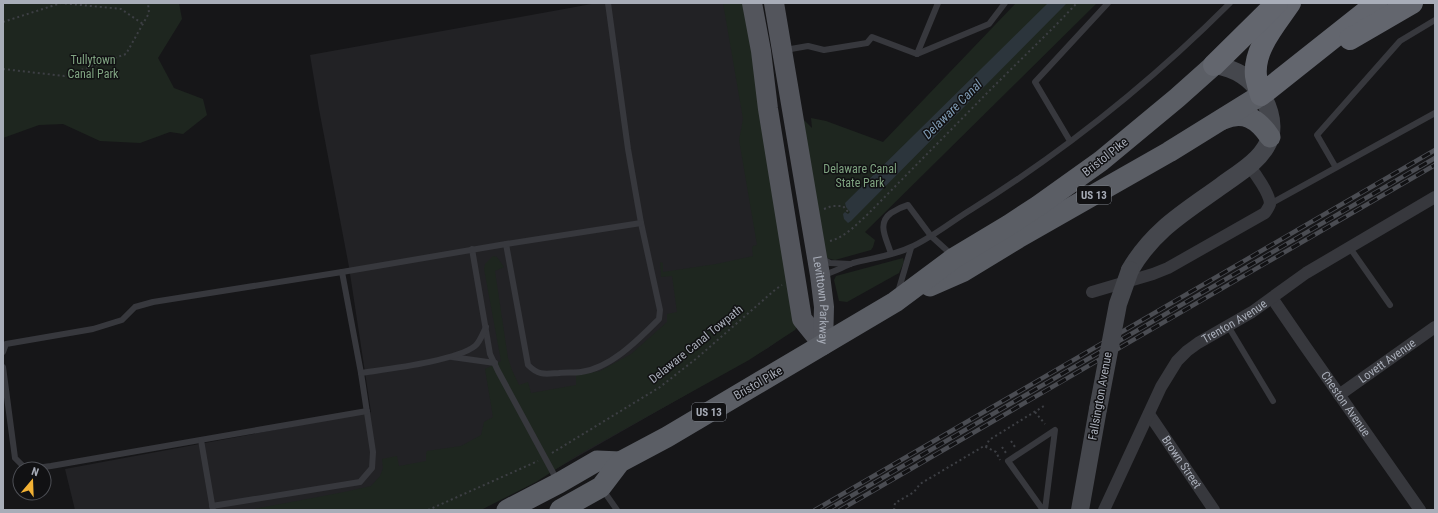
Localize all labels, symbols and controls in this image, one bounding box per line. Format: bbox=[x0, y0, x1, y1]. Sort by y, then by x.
park label: Tullytown Canal Park bbox=[67, 53, 119, 81]
water label: Delaware Canal bbox=[920, 76, 986, 142]
street label: Bristol Pike bbox=[1080, 135, 1131, 179]
park label: Delaware Canal State Park bbox=[823, 162, 897, 190]
road number: US 13 bbox=[1077, 186, 1111, 204]
street label: Levittown Parkway bbox=[810, 255, 831, 344]
street label: Trenton Avenue bbox=[1199, 296, 1270, 346]
street label: Delaware Canal Towpath bbox=[646, 302, 746, 386]
street label: Lovett Avenue bbox=[1356, 336, 1419, 386]
street label: Fallsington Avenue bbox=[1085, 350, 1115, 441]
street label: Bristol Pike bbox=[731, 363, 785, 402]
street label: Cheston Avenue bbox=[1318, 369, 1373, 440]
road number: US 13 bbox=[692, 403, 726, 421]
street label: Brown Street bbox=[1159, 433, 1205, 491]
north arrow bbox=[12, 461, 52, 501]
text: N bbox=[30, 465, 41, 479]

